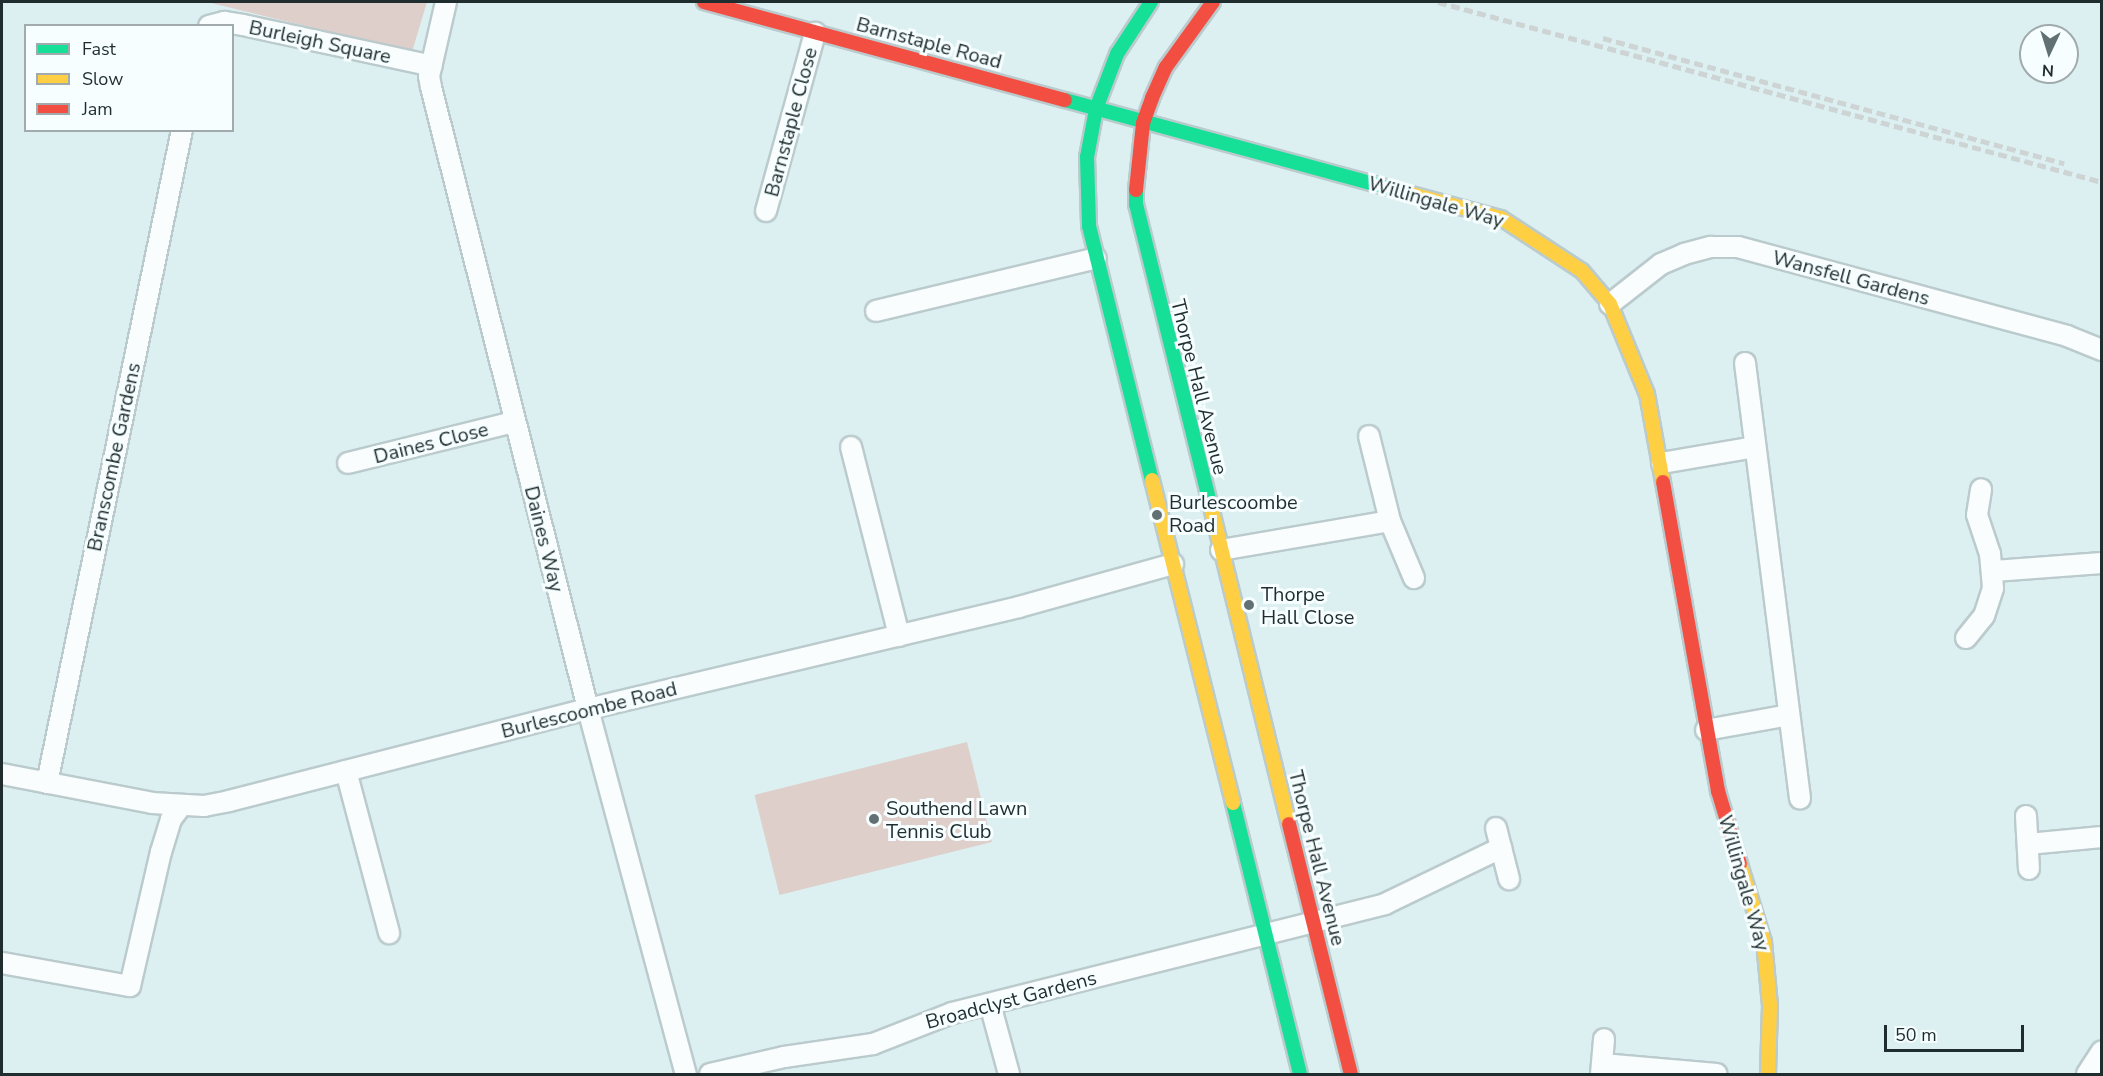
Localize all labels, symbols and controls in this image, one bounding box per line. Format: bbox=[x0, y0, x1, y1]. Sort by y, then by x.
street label: Barnstaple Road bbox=[854, 12, 1004, 74]
street label: Burleigh Square bbox=[247, 15, 393, 69]
legend bbox=[24, 24, 234, 132]
north arrow bbox=[2019, 24, 2079, 84]
text: Fast bbox=[82, 37, 116, 61]
street label: Barnstaple Close bbox=[760, 45, 822, 199]
text: N bbox=[2041, 59, 2055, 81]
text: Slow bbox=[82, 67, 123, 91]
text: Jam bbox=[82, 97, 113, 121]
street label: Willingale Way bbox=[1365, 171, 1507, 233]
street label: Wansfell Gardens bbox=[1770, 245, 1932, 311]
street label: Thorpe Hall Avenue bbox=[1166, 297, 1232, 477]
street label: Branscombe Gardens bbox=[82, 360, 146, 554]
street label: Daines Close bbox=[371, 417, 491, 469]
street label: Daines Way bbox=[519, 483, 569, 595]
place label: Burlescoombe Road bbox=[1169, 491, 1298, 538]
marker: Burlescoombe Road bbox=[1150, 508, 1164, 522]
place label: Thorpe Hall Close bbox=[1261, 582, 1354, 629]
marker: Thorpe Hall Close bbox=[1242, 598, 1256, 612]
street label: Burlescoombe Road bbox=[499, 677, 679, 743]
street label: Thorpe Hall Avenue bbox=[1284, 768, 1350, 948]
place label: Southend Lawn Tennis Club bbox=[886, 796, 1027, 843]
marker: Southend Lawn Tennis Club bbox=[867, 812, 881, 826]
street label: Willingale Way bbox=[1713, 812, 1775, 954]
street label: Broadclyst Gardens bbox=[923, 966, 1099, 1034]
scale bar bbox=[1887, 1013, 2026, 1051]
text: 50 m bbox=[1895, 1023, 1937, 1047]

